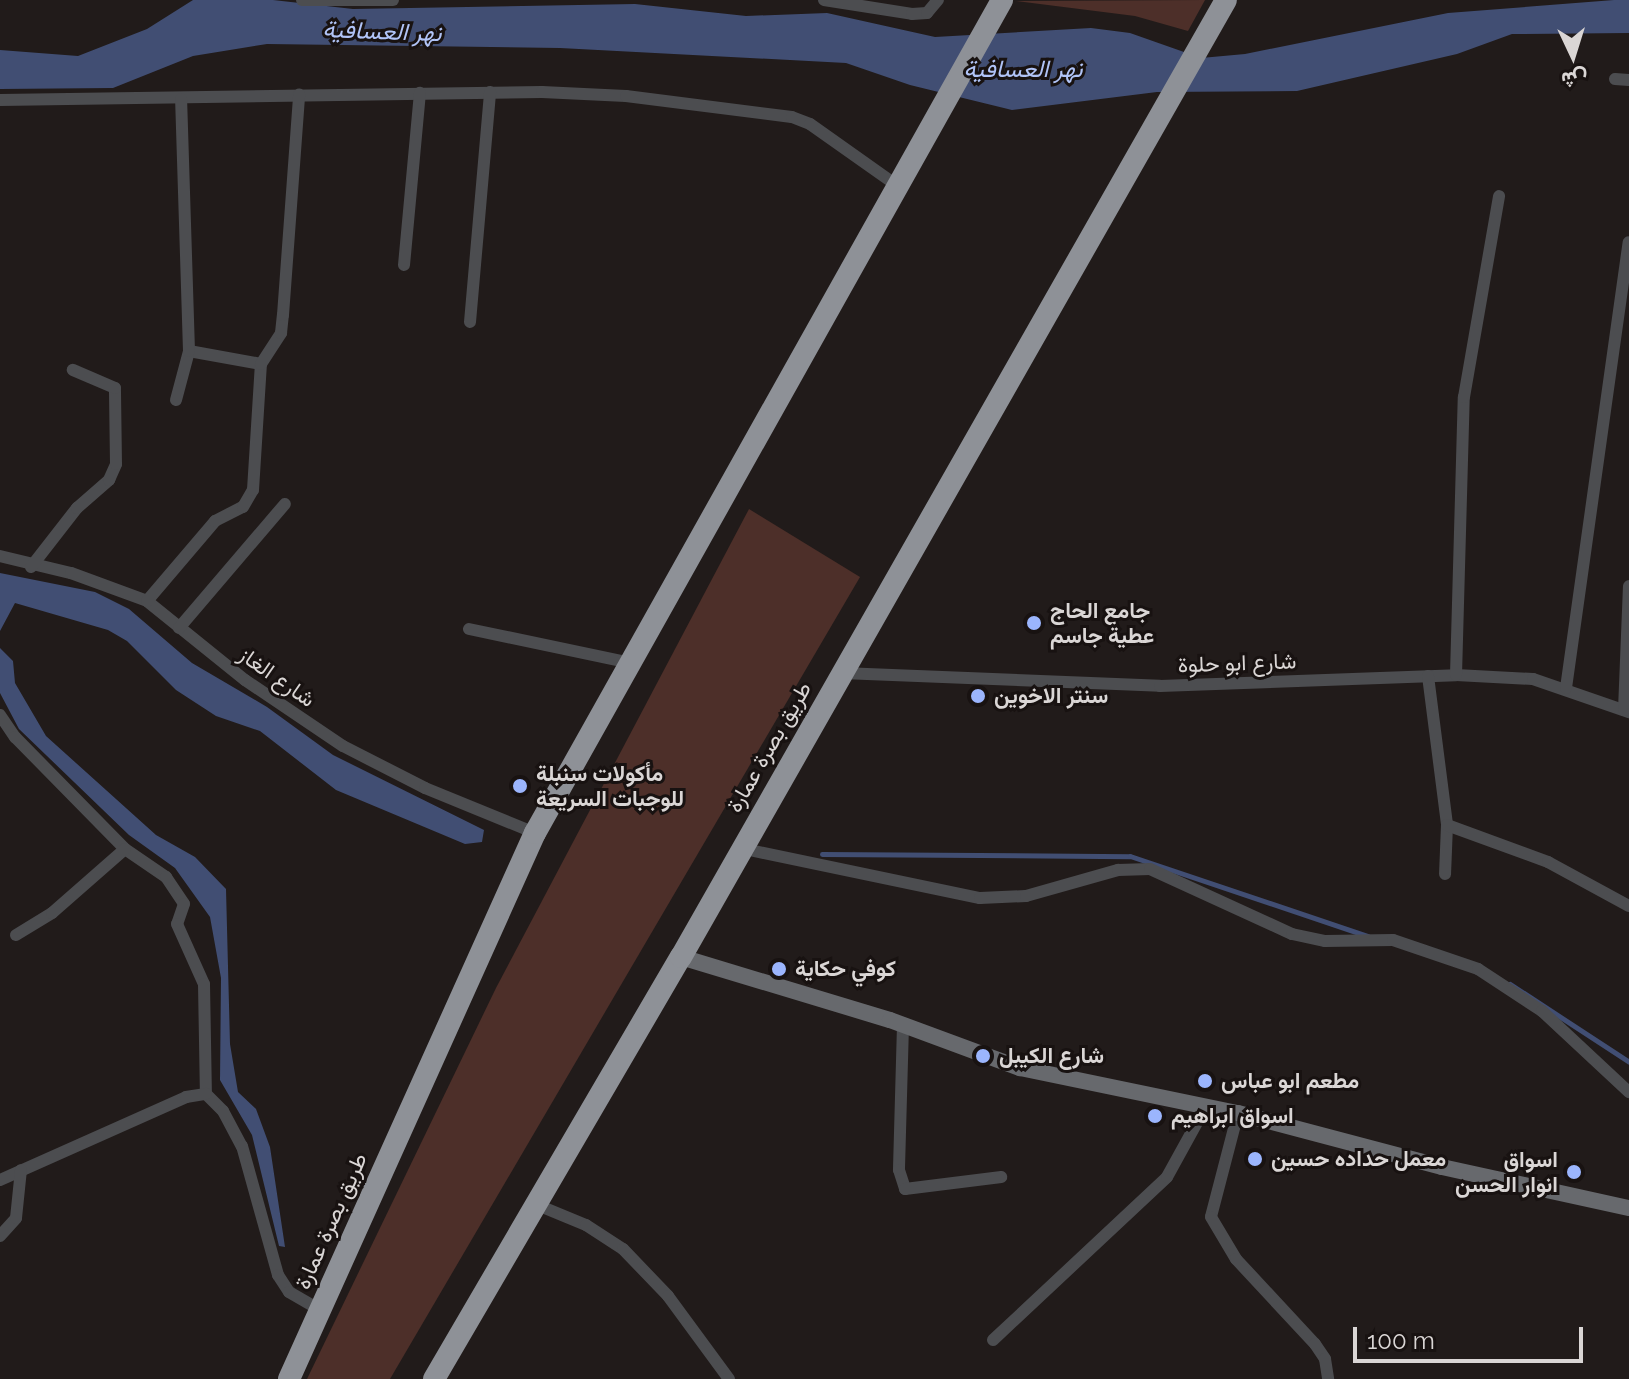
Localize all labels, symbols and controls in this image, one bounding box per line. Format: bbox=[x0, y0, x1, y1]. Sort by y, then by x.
water label: نهر العسافية bbox=[322, 15, 442, 47]
north arrow bbox=[1533, 16, 1613, 96]
water label: نهر العسافية bbox=[964, 55, 1082, 83]
text: ش bbox=[1561, 66, 1589, 94]
place label: جامع الحاج عطية جاسم bbox=[1050, 597, 1154, 648]
marker: جامع الحاج عطية جاسم bbox=[1025, 614, 1043, 632]
street label: شارع الغاز bbox=[234, 641, 320, 713]
street label: شارع ابو حلوة bbox=[1177, 648, 1297, 678]
street label: طريق بصرة عمارة bbox=[721, 677, 817, 817]
place label: سنتر الاخوين bbox=[994, 683, 1108, 709]
marker: سنتر الاخوين bbox=[969, 687, 987, 705]
place label: مأكولات سنبلة للوجبات السريعة bbox=[536, 760, 684, 812]
marker: مأكولات سنبلة للوجبات السريعة bbox=[511, 777, 529, 795]
place label: كوفي حكاية bbox=[795, 956, 896, 982]
marker: كوفي حكاية bbox=[770, 960, 788, 978]
place label: شارع الكيبل bbox=[999, 1043, 1104, 1069]
marker: شارع الكيبل bbox=[974, 1047, 992, 1065]
place label: مطعم ابو عباس bbox=[1221, 1068, 1359, 1094]
marker: مطعم ابو عباس bbox=[1196, 1072, 1214, 1090]
place label: اسواق ابراهيم bbox=[1171, 1103, 1294, 1129]
marker: اسواق ابراهيم bbox=[1146, 1107, 1164, 1125]
place label: معمل حداده حسين bbox=[1271, 1146, 1446, 1172]
place label: اسواق انوار الحسن bbox=[1455, 1146, 1558, 1198]
street label: طريق بصرة عمارة bbox=[289, 1149, 373, 1293]
marker: معمل حداده حسين bbox=[1246, 1150, 1264, 1168]
marker: اسواق انوار الحسن bbox=[1565, 1163, 1583, 1181]
scale bar bbox=[1357, 1311, 1587, 1361]
text: 100 m bbox=[1367, 1326, 1435, 1355]

